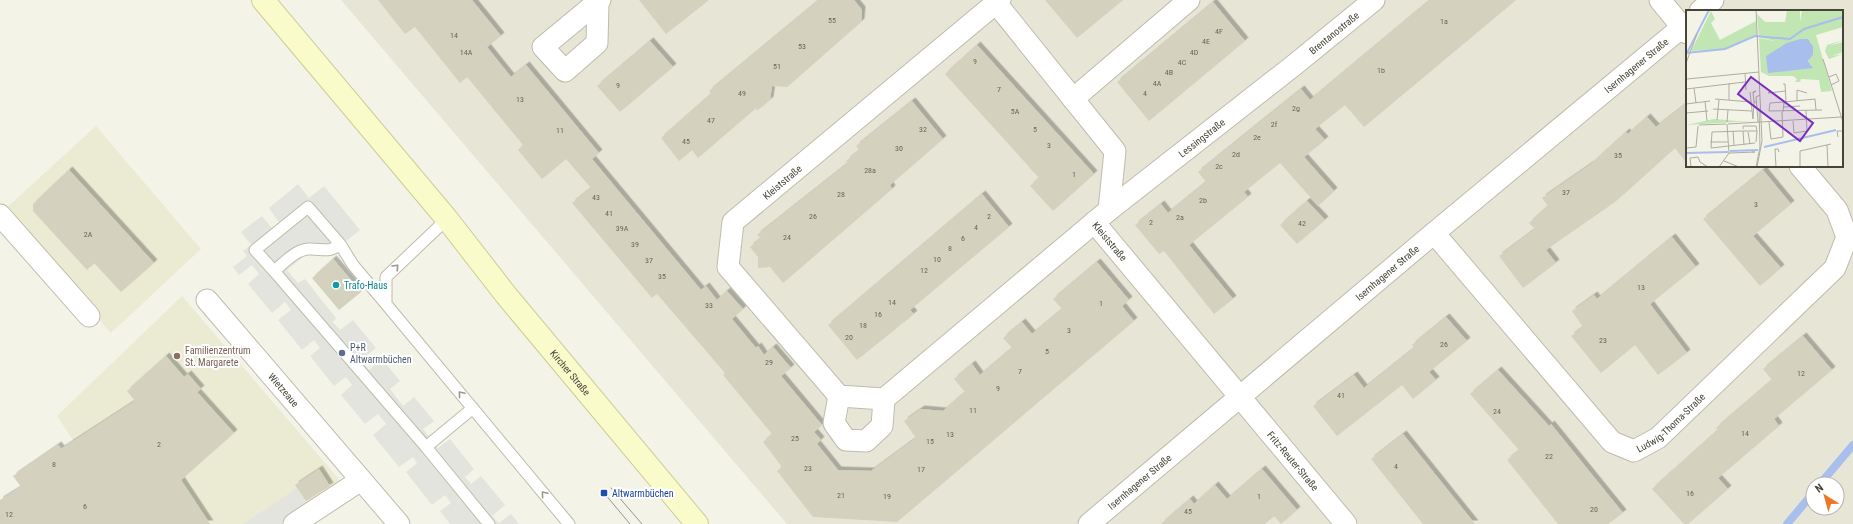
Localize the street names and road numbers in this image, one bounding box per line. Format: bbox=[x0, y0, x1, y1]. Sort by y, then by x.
street label: Brentanostraße bbox=[1307, 9, 1361, 57]
street label: Isernhagener Straße bbox=[1602, 36, 1671, 95]
street label: Lessingstraße bbox=[1176, 116, 1227, 160]
street label: Kleiststraße bbox=[761, 163, 804, 202]
street label: Kleiststraße bbox=[1090, 220, 1129, 263]
street label: Isernhagener Straße bbox=[1353, 243, 1422, 303]
street label: Kircher Straße bbox=[548, 348, 592, 398]
street label: Wietzeaue bbox=[266, 371, 301, 409]
street label: Ludwig-Thoma-Straße bbox=[1635, 391, 1707, 455]
street label: Fritz-Reuter-Straße bbox=[1265, 429, 1321, 493]
street label: Isernhagener Straße bbox=[1106, 452, 1174, 512]

